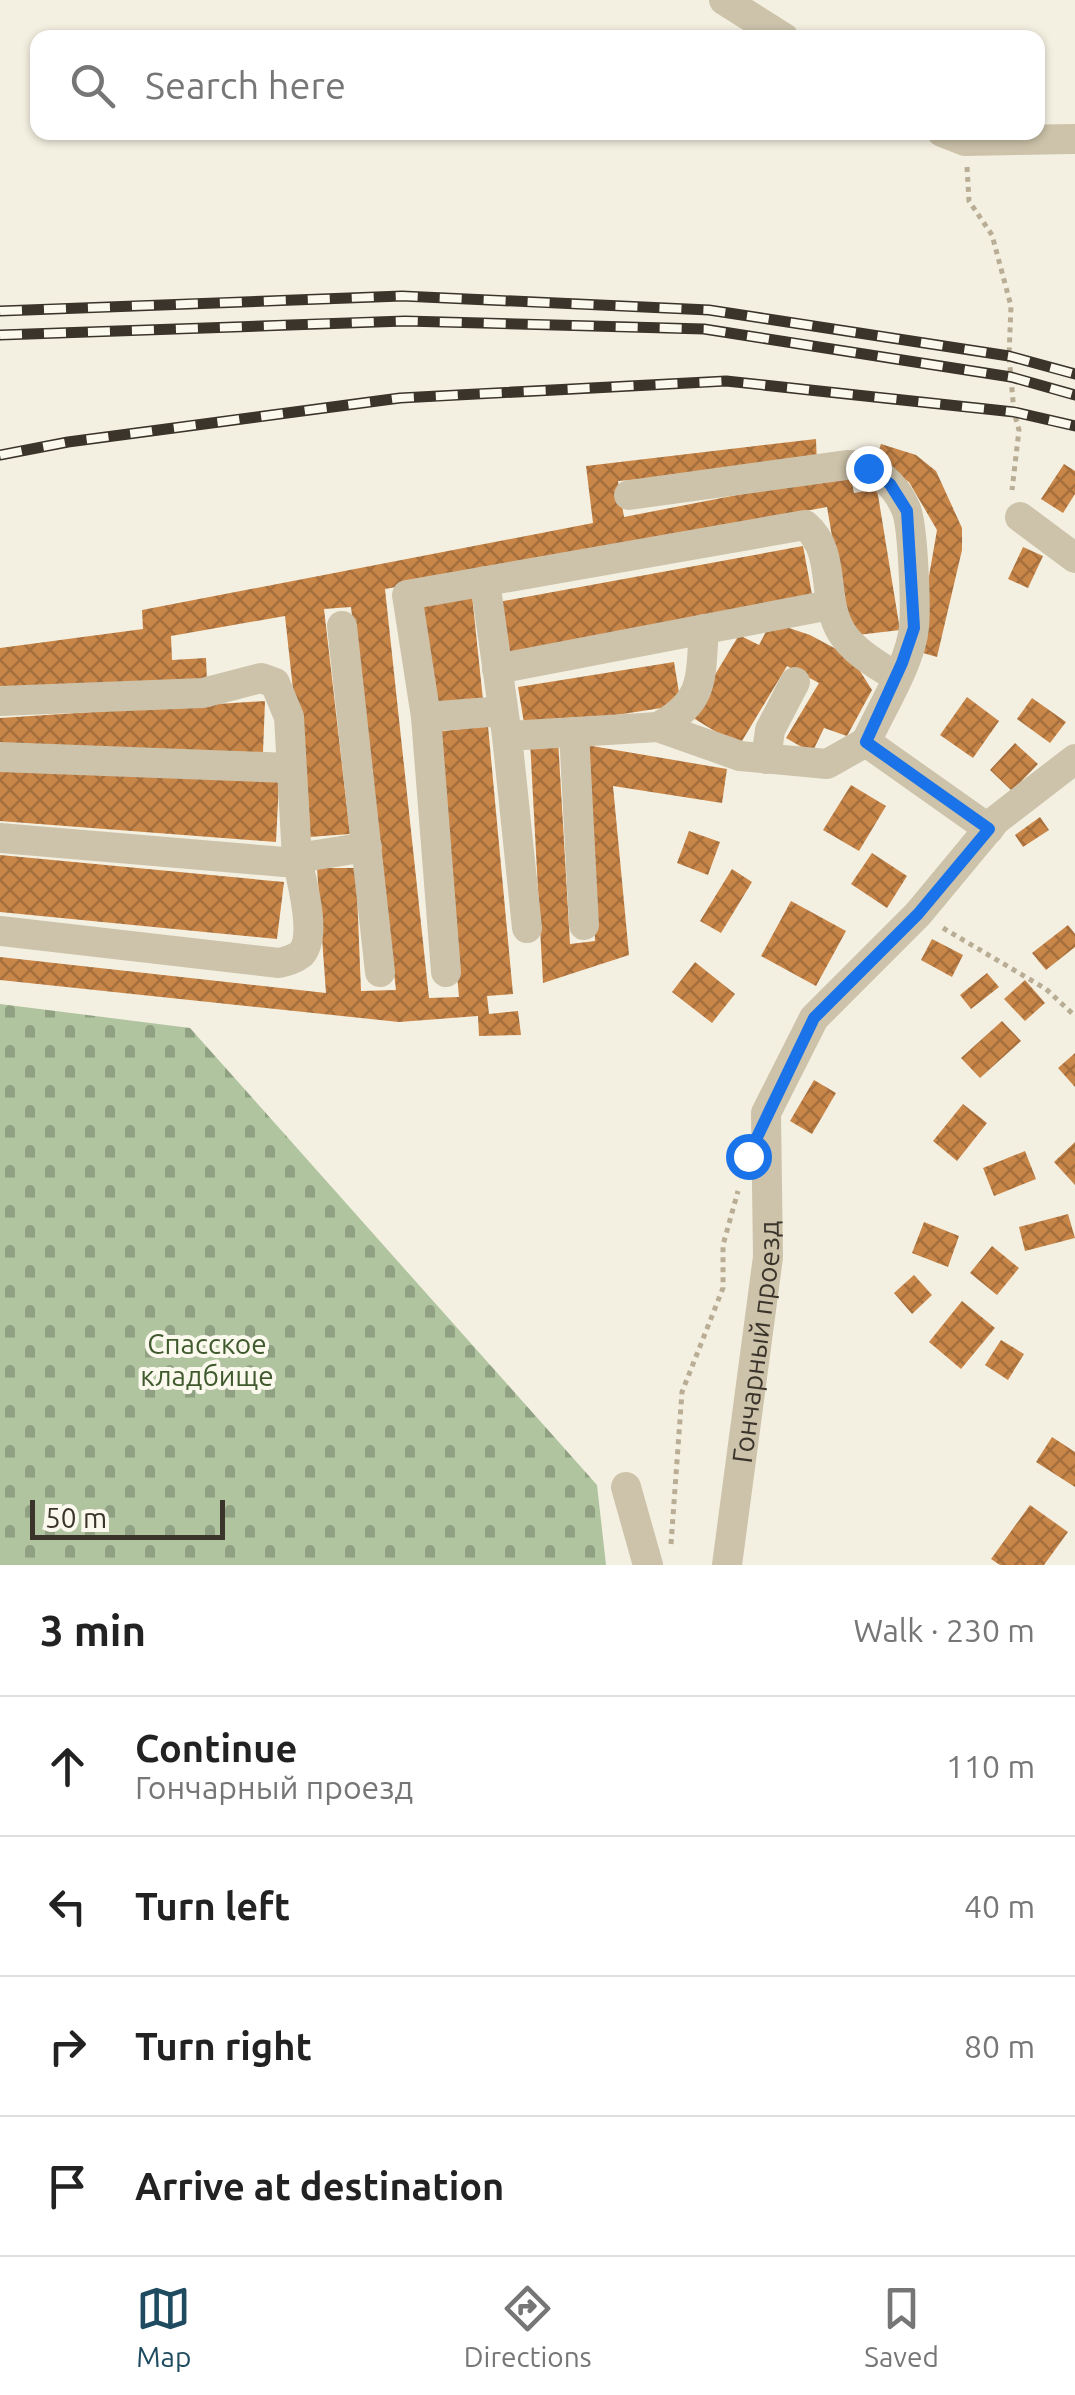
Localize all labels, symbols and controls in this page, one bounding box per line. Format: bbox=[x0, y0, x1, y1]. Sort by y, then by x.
search box bbox=[30, 30, 1045, 140]
icon: search bbox=[65, 58, 120, 113]
text: Search here bbox=[145, 64, 346, 106]
route end bbox=[846, 446, 892, 492]
route start bbox=[726, 1134, 772, 1180]
street label: Гончарный проезд bbox=[725, 1221, 784, 1465]
park label: Спасское кладбище bbox=[140, 1328, 274, 1391]
scale bar bbox=[30, 1495, 225, 1540]
text: 50 m bbox=[45, 1502, 107, 1533]
text: 3 min bbox=[40, 1607, 146, 1654]
text: Walk · 230 m bbox=[853, 1612, 1035, 1648]
text: Continue bbox=[135, 1727, 297, 1769]
icon: ahead bbox=[40, 1739, 95, 1794]
text: 110 m bbox=[946, 1748, 1035, 1784]
text: Гончарный проезд bbox=[135, 1769, 413, 1805]
icon: left bbox=[40, 1879, 95, 1934]
text: Turn left bbox=[135, 1885, 290, 1927]
text: 40 m bbox=[964, 1888, 1035, 1924]
icon: right bbox=[40, 2019, 95, 2074]
text: Turn right bbox=[135, 2025, 312, 2067]
text: 80 m bbox=[964, 2028, 1035, 2064]
icon: arrive bbox=[40, 2159, 95, 2214]
text: Arrive at destination bbox=[135, 2165, 504, 2207]
tab: Map bbox=[136, 2281, 191, 2372]
tab: Directions bbox=[464, 2281, 592, 2372]
tab: Saved bbox=[864, 2281, 939, 2372]

